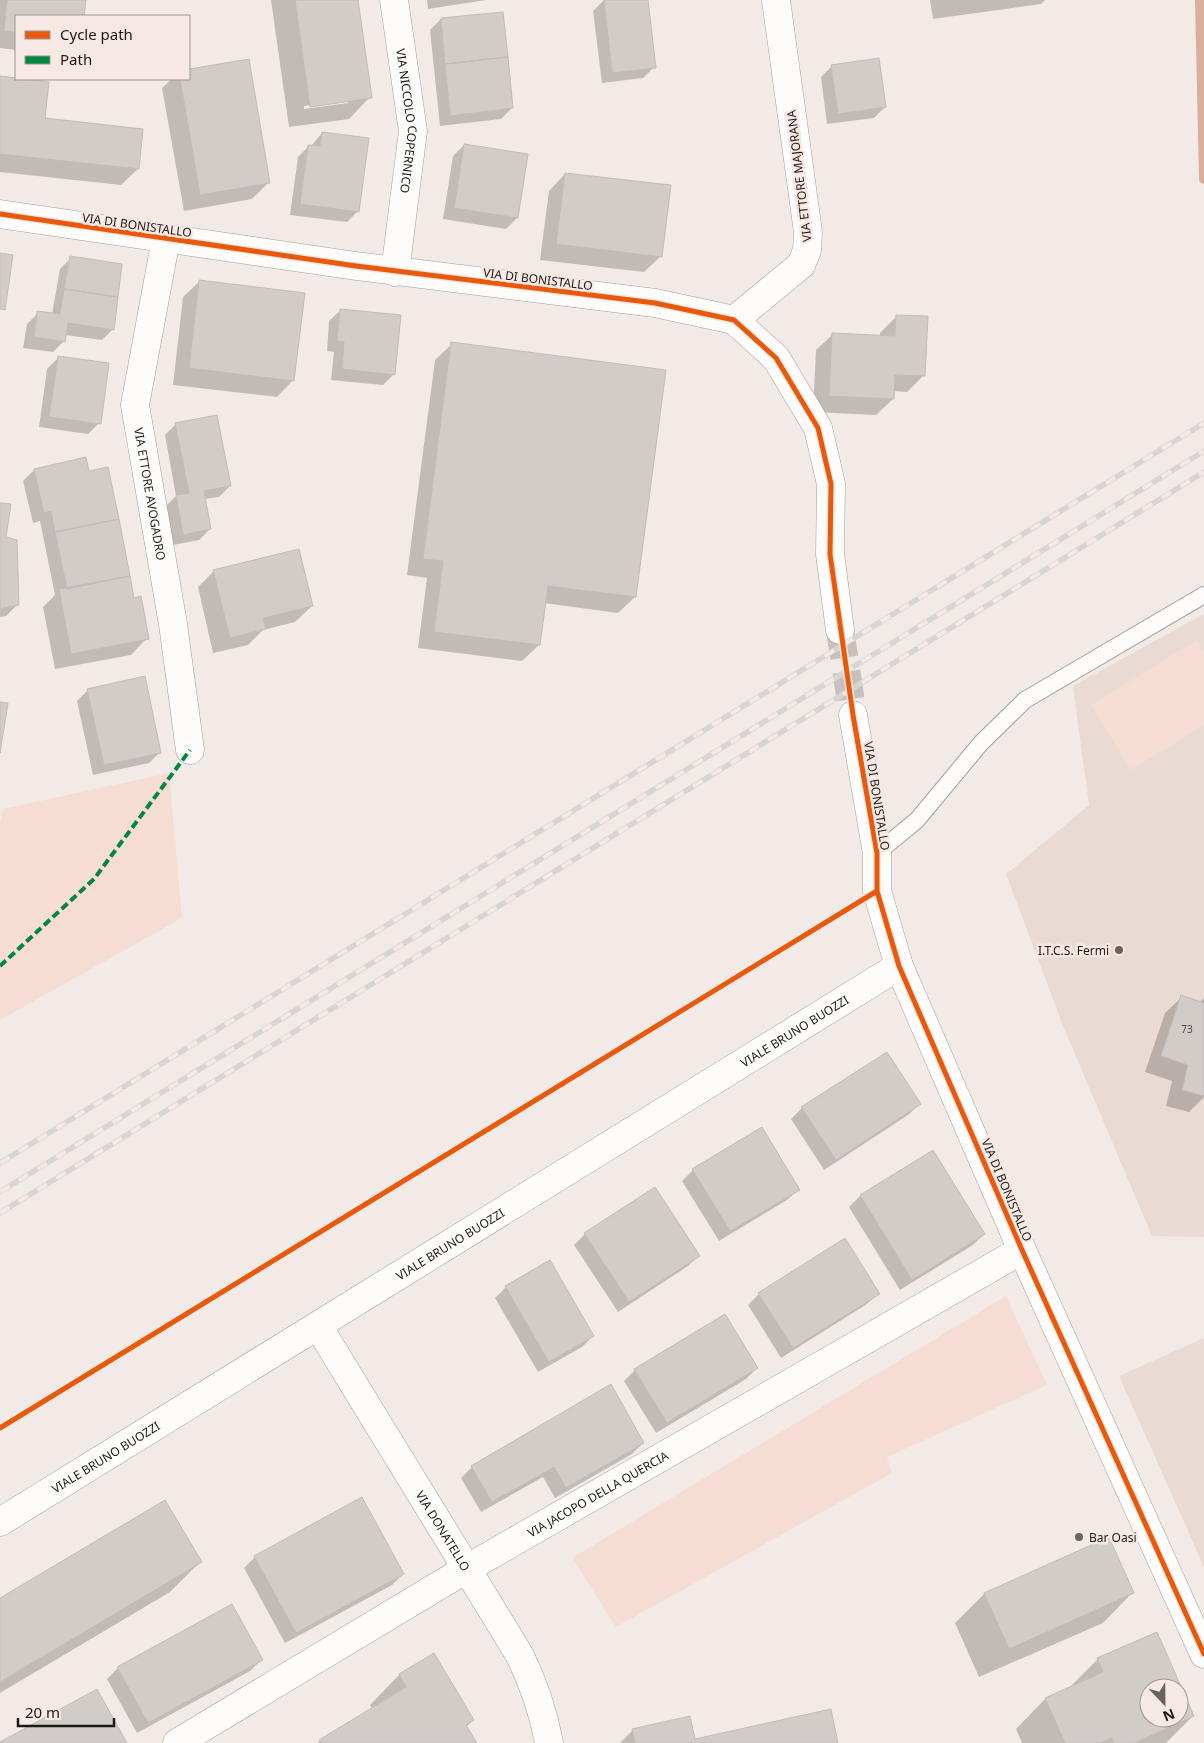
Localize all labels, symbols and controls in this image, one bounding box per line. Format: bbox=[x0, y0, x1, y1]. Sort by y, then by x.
legend bbox=[15, 15, 190, 80]
text: Cycle path bbox=[60, 24, 133, 44]
street label: VIA NICCOLO COPERNICO bbox=[393, 47, 422, 194]
text: Path bbox=[60, 49, 92, 69]
street label: VIA ETTORE MAJORANA bbox=[782, 109, 816, 243]
street label: VIA DI BONISTALLO bbox=[81, 209, 193, 241]
street label: VIA DI BONISTALLO bbox=[482, 264, 594, 294]
street label: VIA ETTORE AVOGADRO bbox=[131, 426, 170, 562]
street label: VIA DI BONISTALLO bbox=[860, 740, 894, 852]
place label: I.T.C.S. Fermi bbox=[1038, 942, 1109, 959]
marker: I.T.C.S. Fermi bbox=[1113, 944, 1125, 956]
street label: VIALE BRUNO BUOZZI bbox=[737, 991, 852, 1071]
house number: 73 bbox=[1181, 1022, 1193, 1036]
street label: VIA DI BONISTALLO bbox=[978, 1136, 1036, 1244]
street label: VIALE BRUNO BUOZZI bbox=[393, 1204, 507, 1284]
street label: VIALE BRUNO BUOZZI bbox=[48, 1417, 163, 1497]
street label: VIA JACOPO DELLA QUERCIA bbox=[524, 1446, 671, 1541]
street label: VIA DONATELLO bbox=[412, 1487, 474, 1574]
place label: Bar Oasi bbox=[1089, 1529, 1137, 1546]
marker: Bar Oasi bbox=[1073, 1531, 1085, 1543]
north arrow bbox=[1139, 1678, 1189, 1728]
scale bar bbox=[18, 1696, 114, 1728]
text: 20 m bbox=[25, 1702, 60, 1722]
text: N bbox=[1160, 1705, 1178, 1726]

